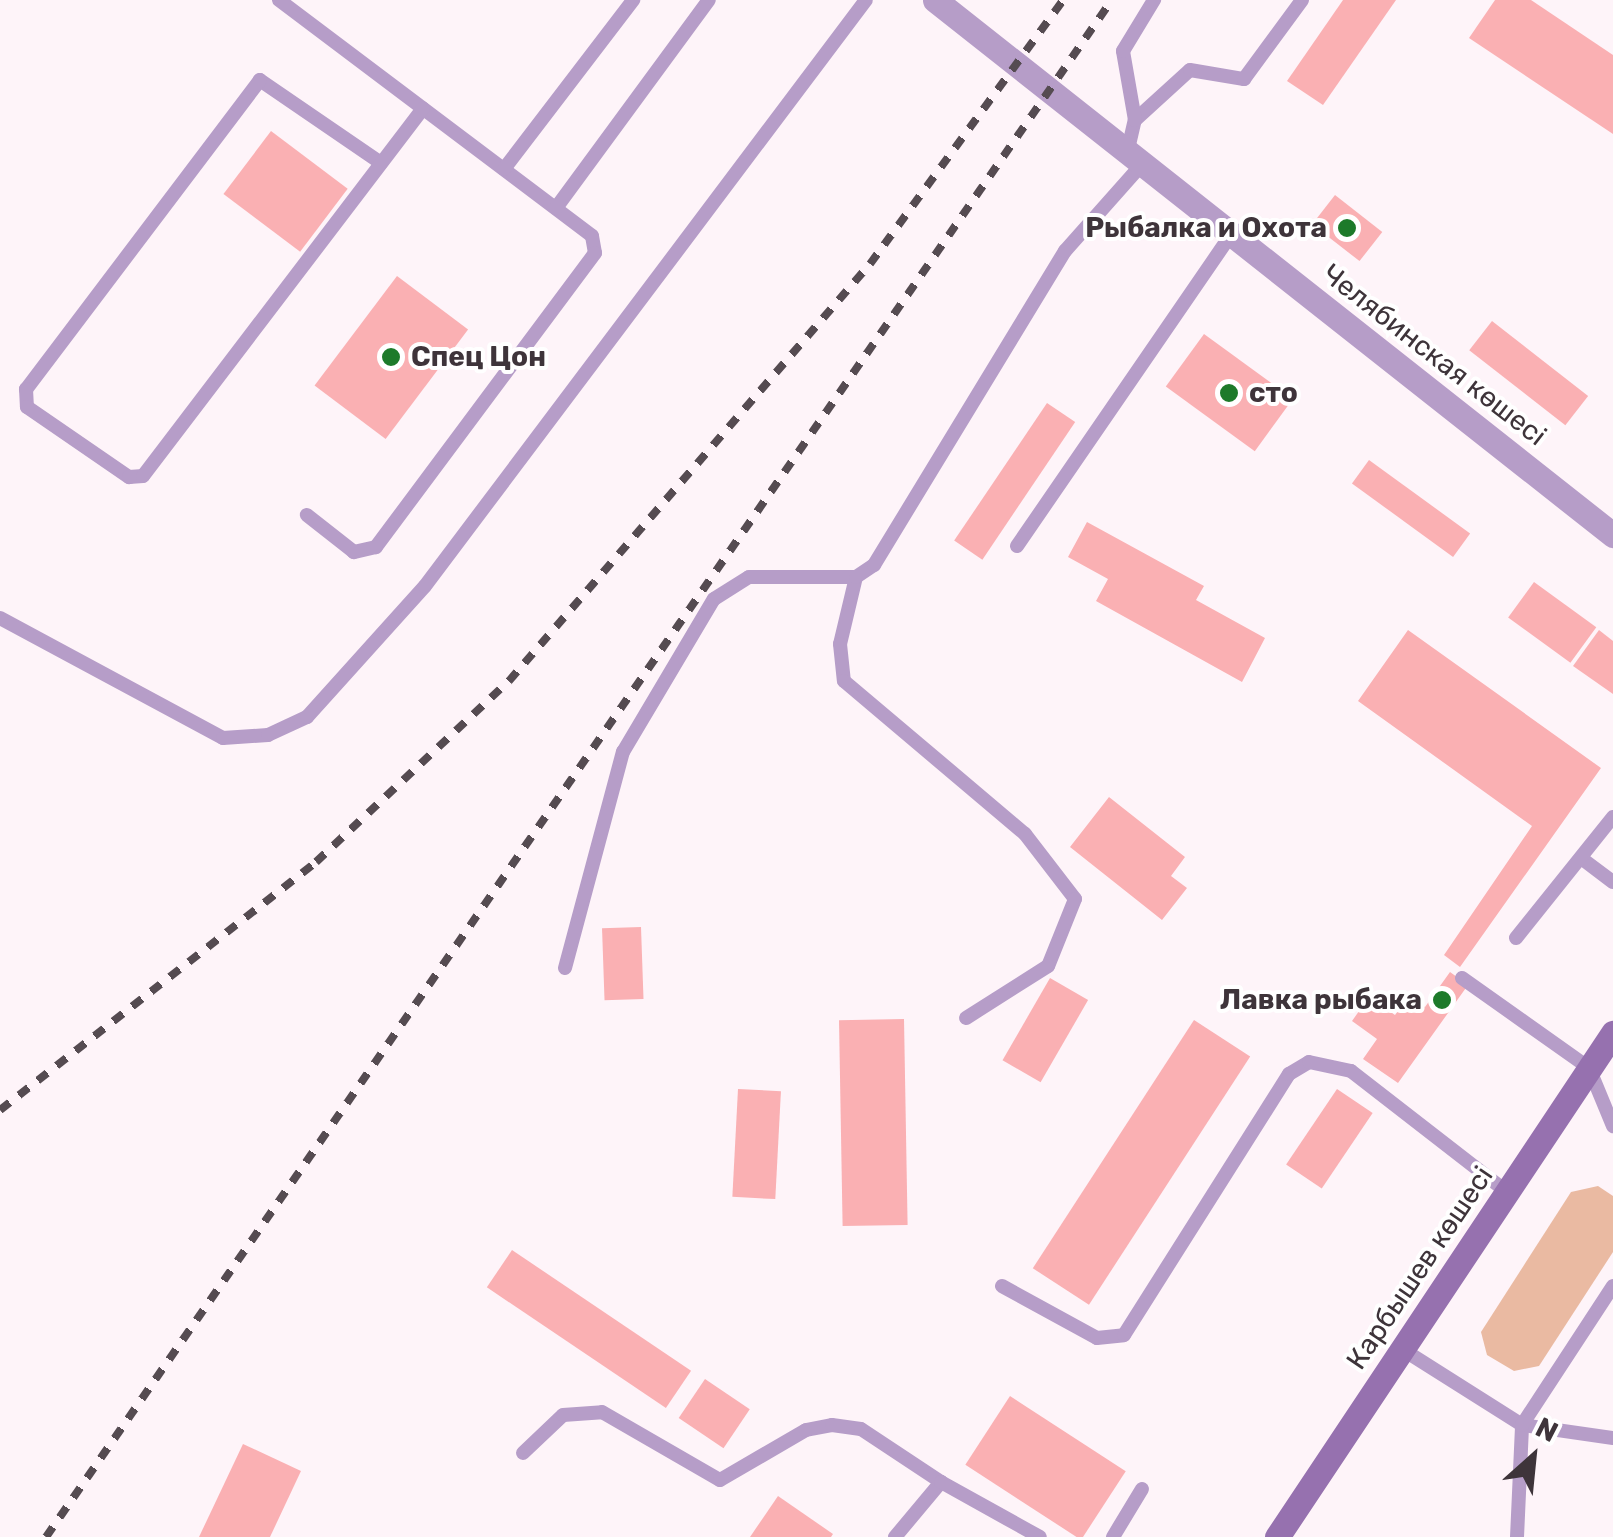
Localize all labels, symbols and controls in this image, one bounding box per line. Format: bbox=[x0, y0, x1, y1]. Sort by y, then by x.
place label: Рыбалка и Охота bbox=[1085, 211, 1327, 245]
marker: Рыбалка и Охота bbox=[1336, 217, 1358, 239]
street label: Челябинская көшесі bbox=[1315, 257, 1553, 453]
place label: Спец Цон bbox=[411, 340, 546, 374]
marker: Спец Цон bbox=[380, 346, 402, 368]
place label: сто bbox=[1249, 376, 1298, 410]
marker: сто bbox=[1218, 382, 1240, 404]
place label: Лавка рыбака bbox=[1220, 983, 1422, 1017]
marker: Лавка рыбака bbox=[1431, 989, 1453, 1011]
street label: Карбышев көшесі bbox=[1340, 1160, 1500, 1376]
north arrow bbox=[1483, 1407, 1583, 1507]
text: N bbox=[1530, 1411, 1563, 1449]

